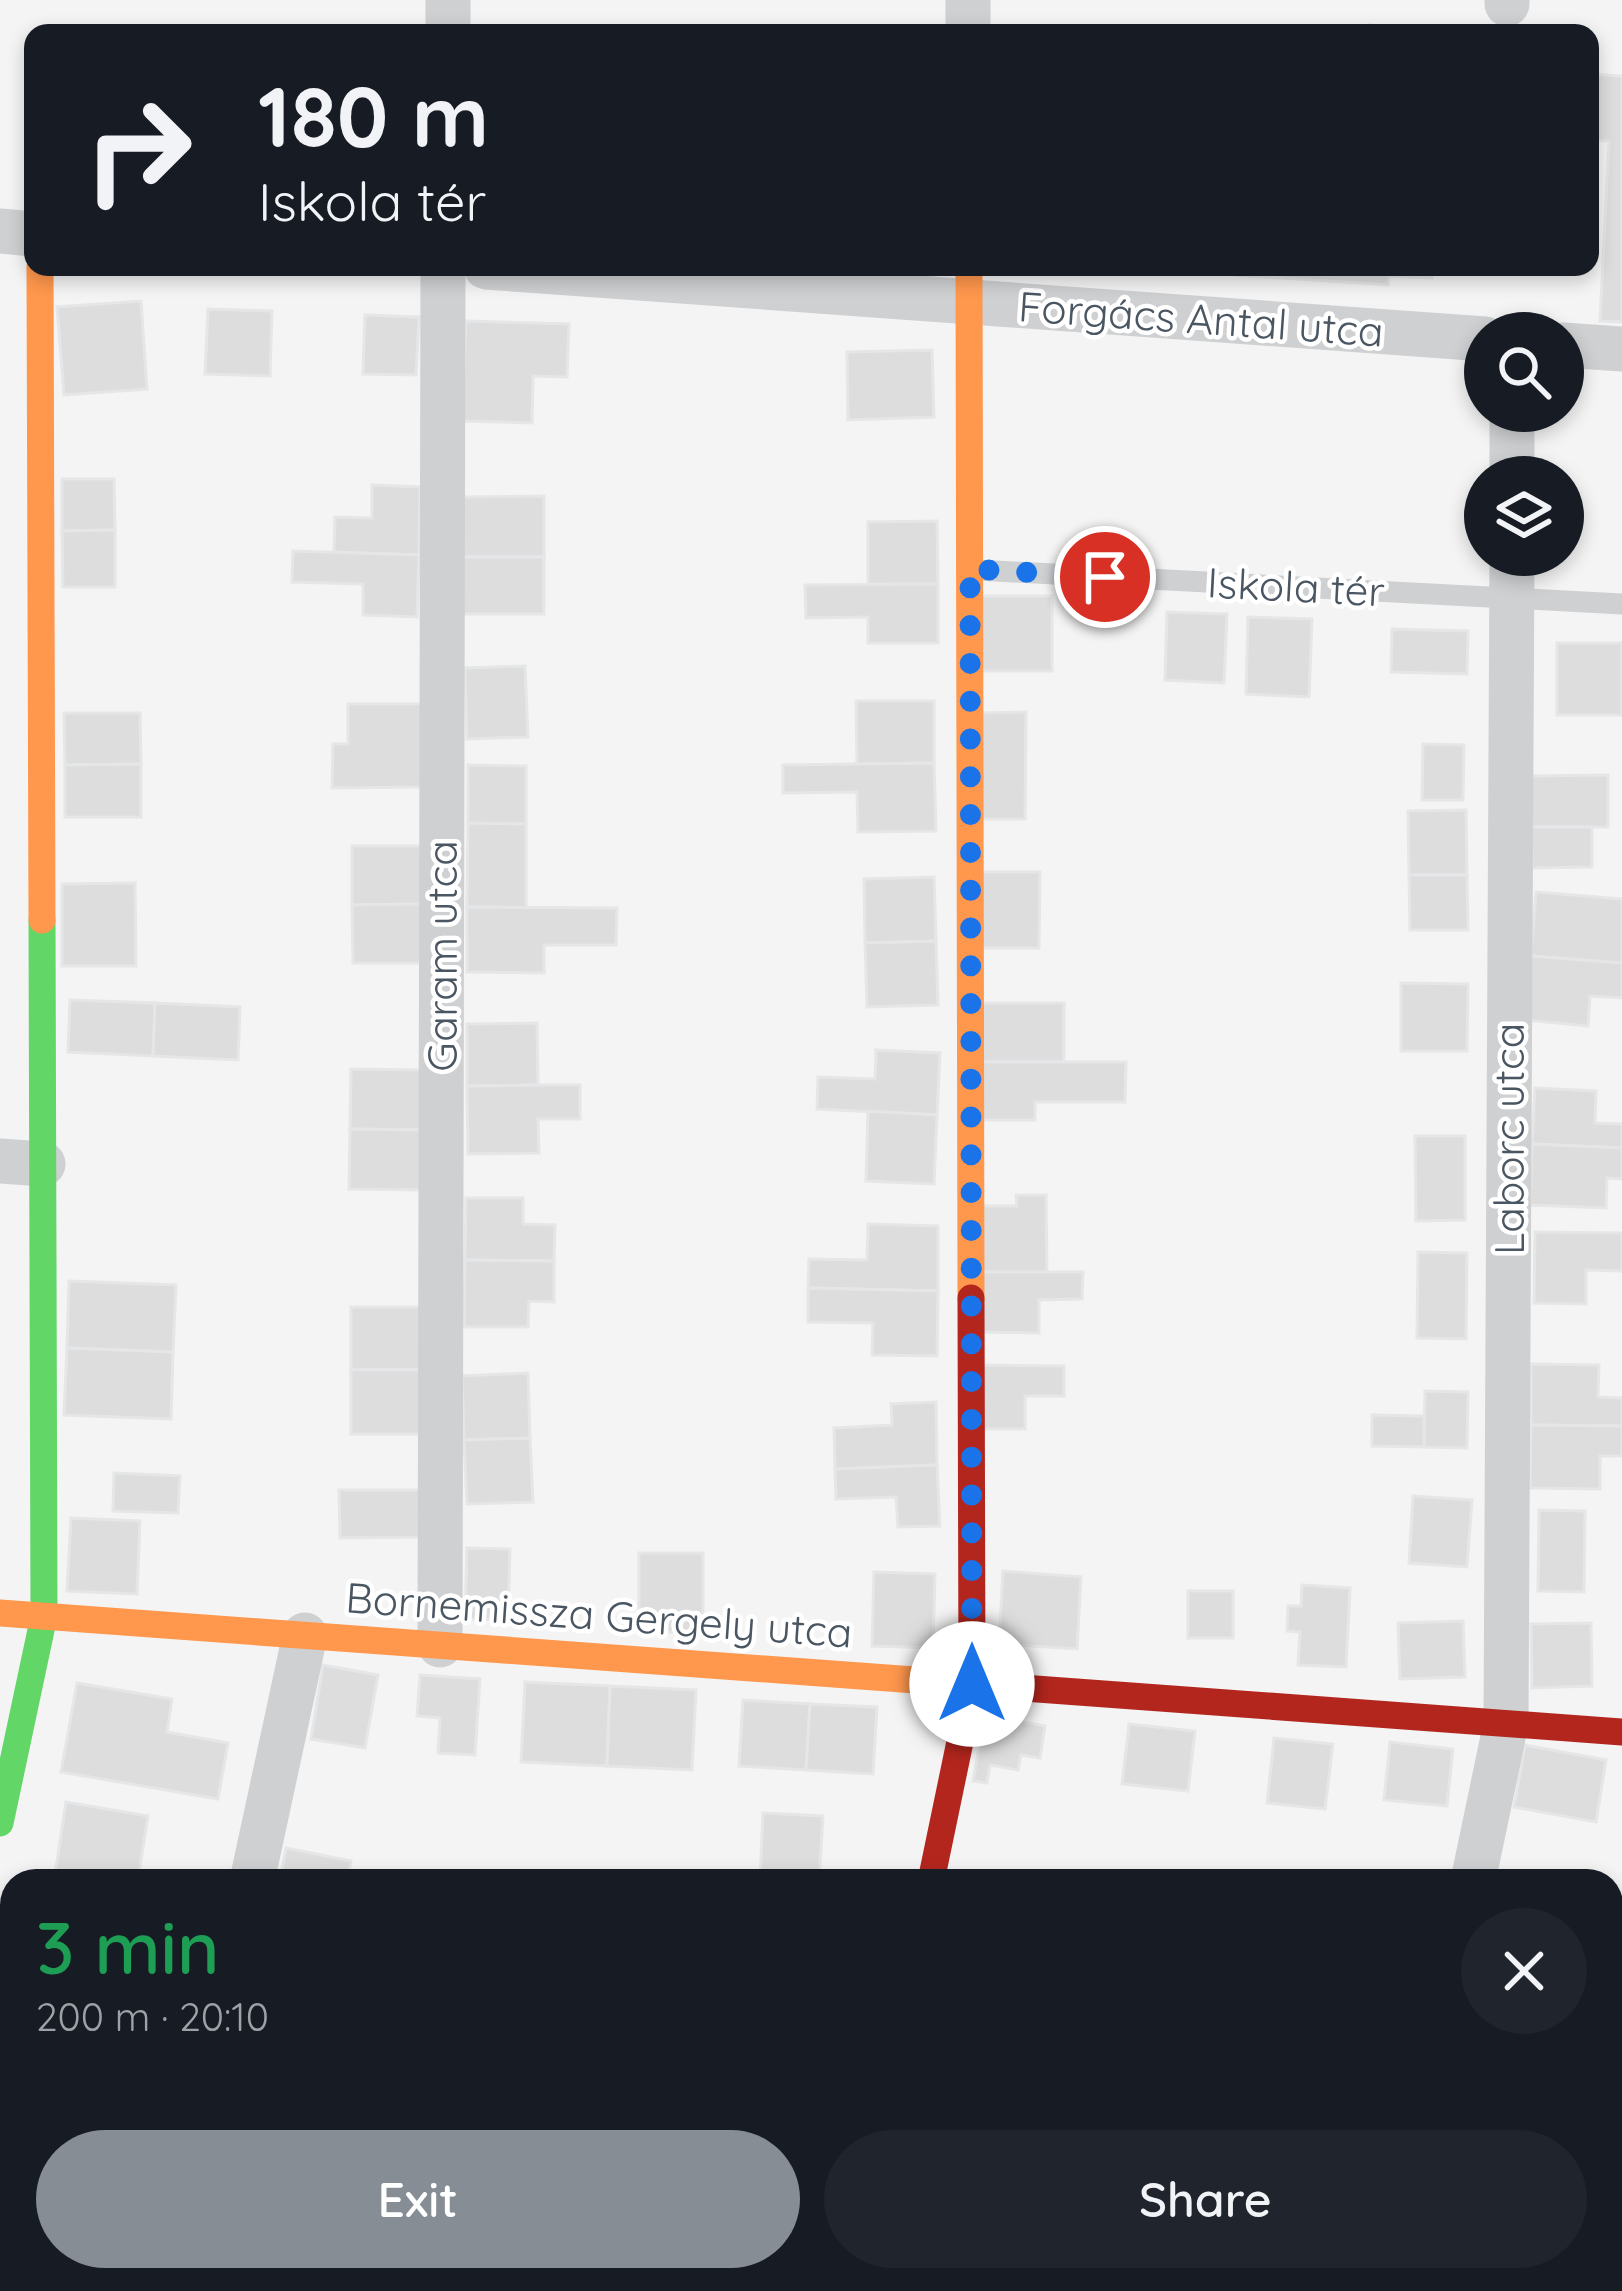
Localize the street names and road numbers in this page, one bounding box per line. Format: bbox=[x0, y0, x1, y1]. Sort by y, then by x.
street label: Forgács Antal utca bbox=[1017, 279, 1385, 358]
street label: Iskola tér bbox=[1206, 555, 1386, 618]
street label: Garam utca bbox=[415, 840, 468, 1072]
street label: Laborc utca bbox=[1482, 1023, 1535, 1255]
street label: Bornemissza Gergely utca bbox=[344, 1570, 854, 1659]

